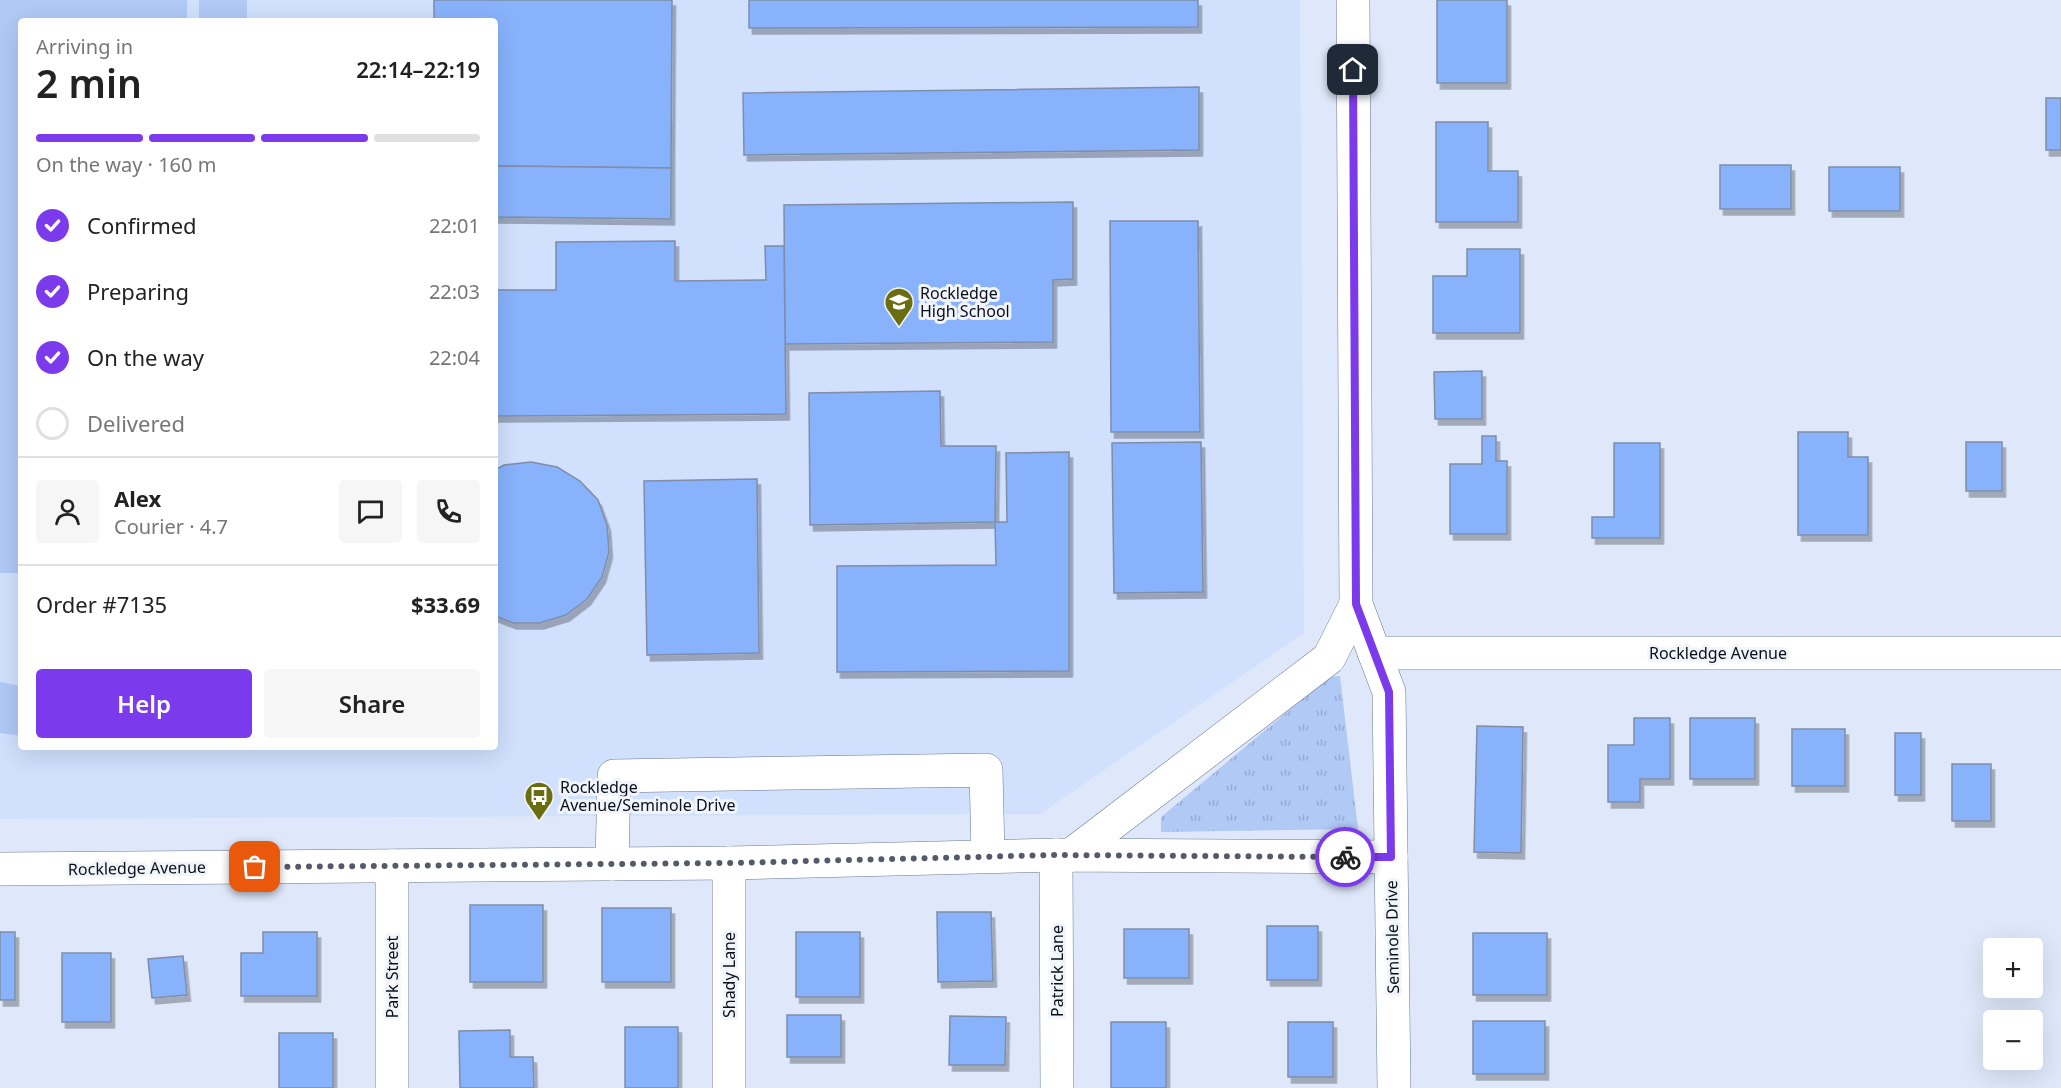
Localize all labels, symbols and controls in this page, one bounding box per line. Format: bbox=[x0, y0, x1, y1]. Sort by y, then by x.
text: Arriving in bbox=[36, 33, 133, 60]
pin bbox=[1327, 44, 1378, 95]
icon: home bbox=[1336, 53, 1369, 86]
text: 22:14–22:19 bbox=[356, 54, 480, 84]
text: 2 min bbox=[36, 56, 142, 109]
text: On the way · 160 m bbox=[36, 151, 216, 178]
icon: check bbox=[36, 209, 69, 242]
text: Confirmed bbox=[87, 210, 197, 240]
text: 22:01 bbox=[429, 212, 480, 239]
icon: check bbox=[36, 275, 69, 308]
text: Preparing bbox=[87, 276, 189, 306]
text: 22:03 bbox=[429, 278, 480, 305]
place label: Rockledge High School bbox=[920, 282, 1010, 322]
school or university icon: Rockledge High School bbox=[883, 286, 915, 328]
icon: check bbox=[36, 341, 69, 374]
text: On the way bbox=[87, 342, 204, 372]
text: 22:04 bbox=[429, 344, 480, 371]
text: Delivered bbox=[87, 408, 185, 438]
button: person bbox=[36, 480, 99, 543]
button: chat bbox=[339, 480, 402, 543]
button: phone bbox=[417, 480, 480, 543]
text: Alex bbox=[114, 483, 161, 513]
text: Courier · 4.7 bbox=[114, 513, 228, 540]
text: Order #7135 bbox=[36, 589, 167, 619]
text: $33.69 bbox=[411, 589, 480, 619]
street label: Rockledge Avenue bbox=[1649, 642, 1787, 664]
button: Help bbox=[36, 669, 252, 738]
button: Share bbox=[264, 669, 480, 738]
place label: Rockledge Avenue/Seminole Drive bbox=[560, 776, 735, 816]
bus stop icon: Rockledge Avenue/Seminole Drive bbox=[523, 780, 555, 822]
courier bbox=[1315, 827, 1375, 887]
pin bbox=[229, 841, 280, 892]
icon: bike bbox=[1329, 841, 1362, 874]
icon: bag bbox=[238, 850, 271, 883]
street label: Rockledge Avenue bbox=[68, 856, 206, 880]
street label: Seminole Drive bbox=[1380, 880, 1404, 994]
street label: Patrick Lane bbox=[1046, 925, 1068, 1017]
street label: Shady Lane bbox=[718, 932, 740, 1018]
street label: Park Street bbox=[381, 935, 403, 1018]
map controls bbox=[1983, 938, 2043, 1070]
button: + bbox=[1983, 938, 2043, 998]
button: − bbox=[1983, 1010, 2043, 1070]

